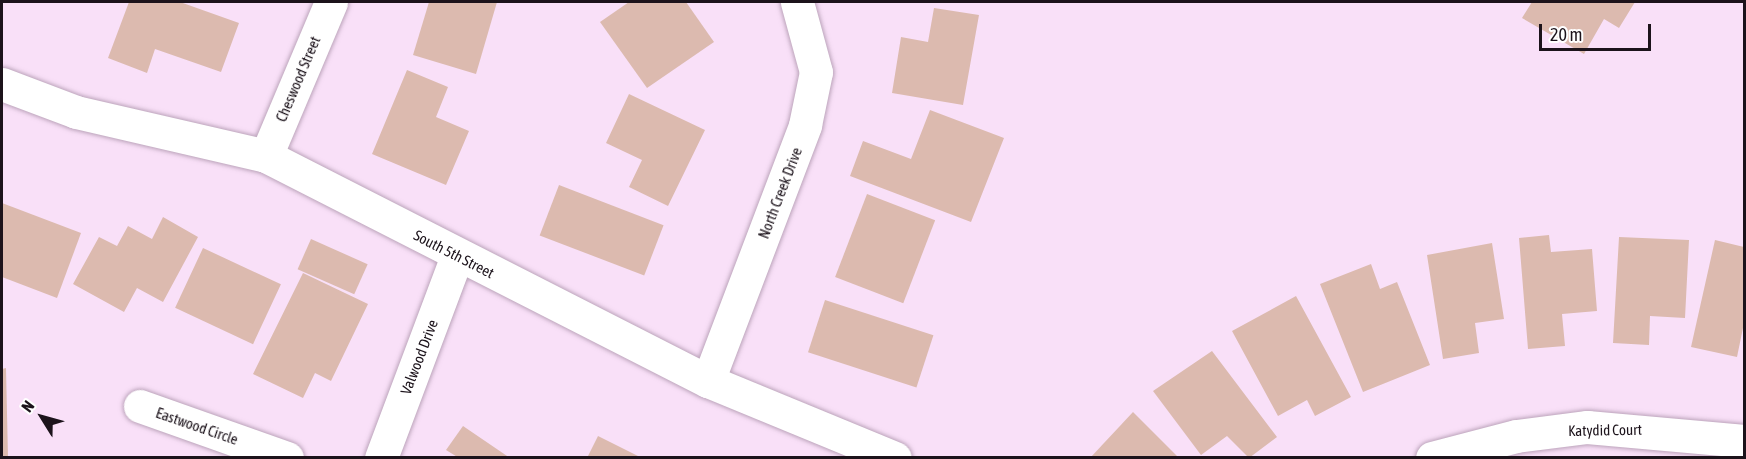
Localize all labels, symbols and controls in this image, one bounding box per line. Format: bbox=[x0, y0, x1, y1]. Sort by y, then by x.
scale bar bbox=[1542, 12, 1654, 50]
text: 20 m bbox=[1550, 24, 1582, 45]
street label: Cheswood Street bbox=[272, 34, 324, 124]
street label: North Creek Drive bbox=[754, 145, 806, 241]
street label: South 5th Street bbox=[411, 226, 497, 282]
street label: Valwood Drive bbox=[396, 317, 442, 397]
north arrow bbox=[12, 387, 72, 447]
text: N bbox=[18, 397, 38, 415]
street label: Eastwood Circle bbox=[153, 404, 241, 448]
street label: Katydid Court bbox=[1568, 420, 1642, 440]

